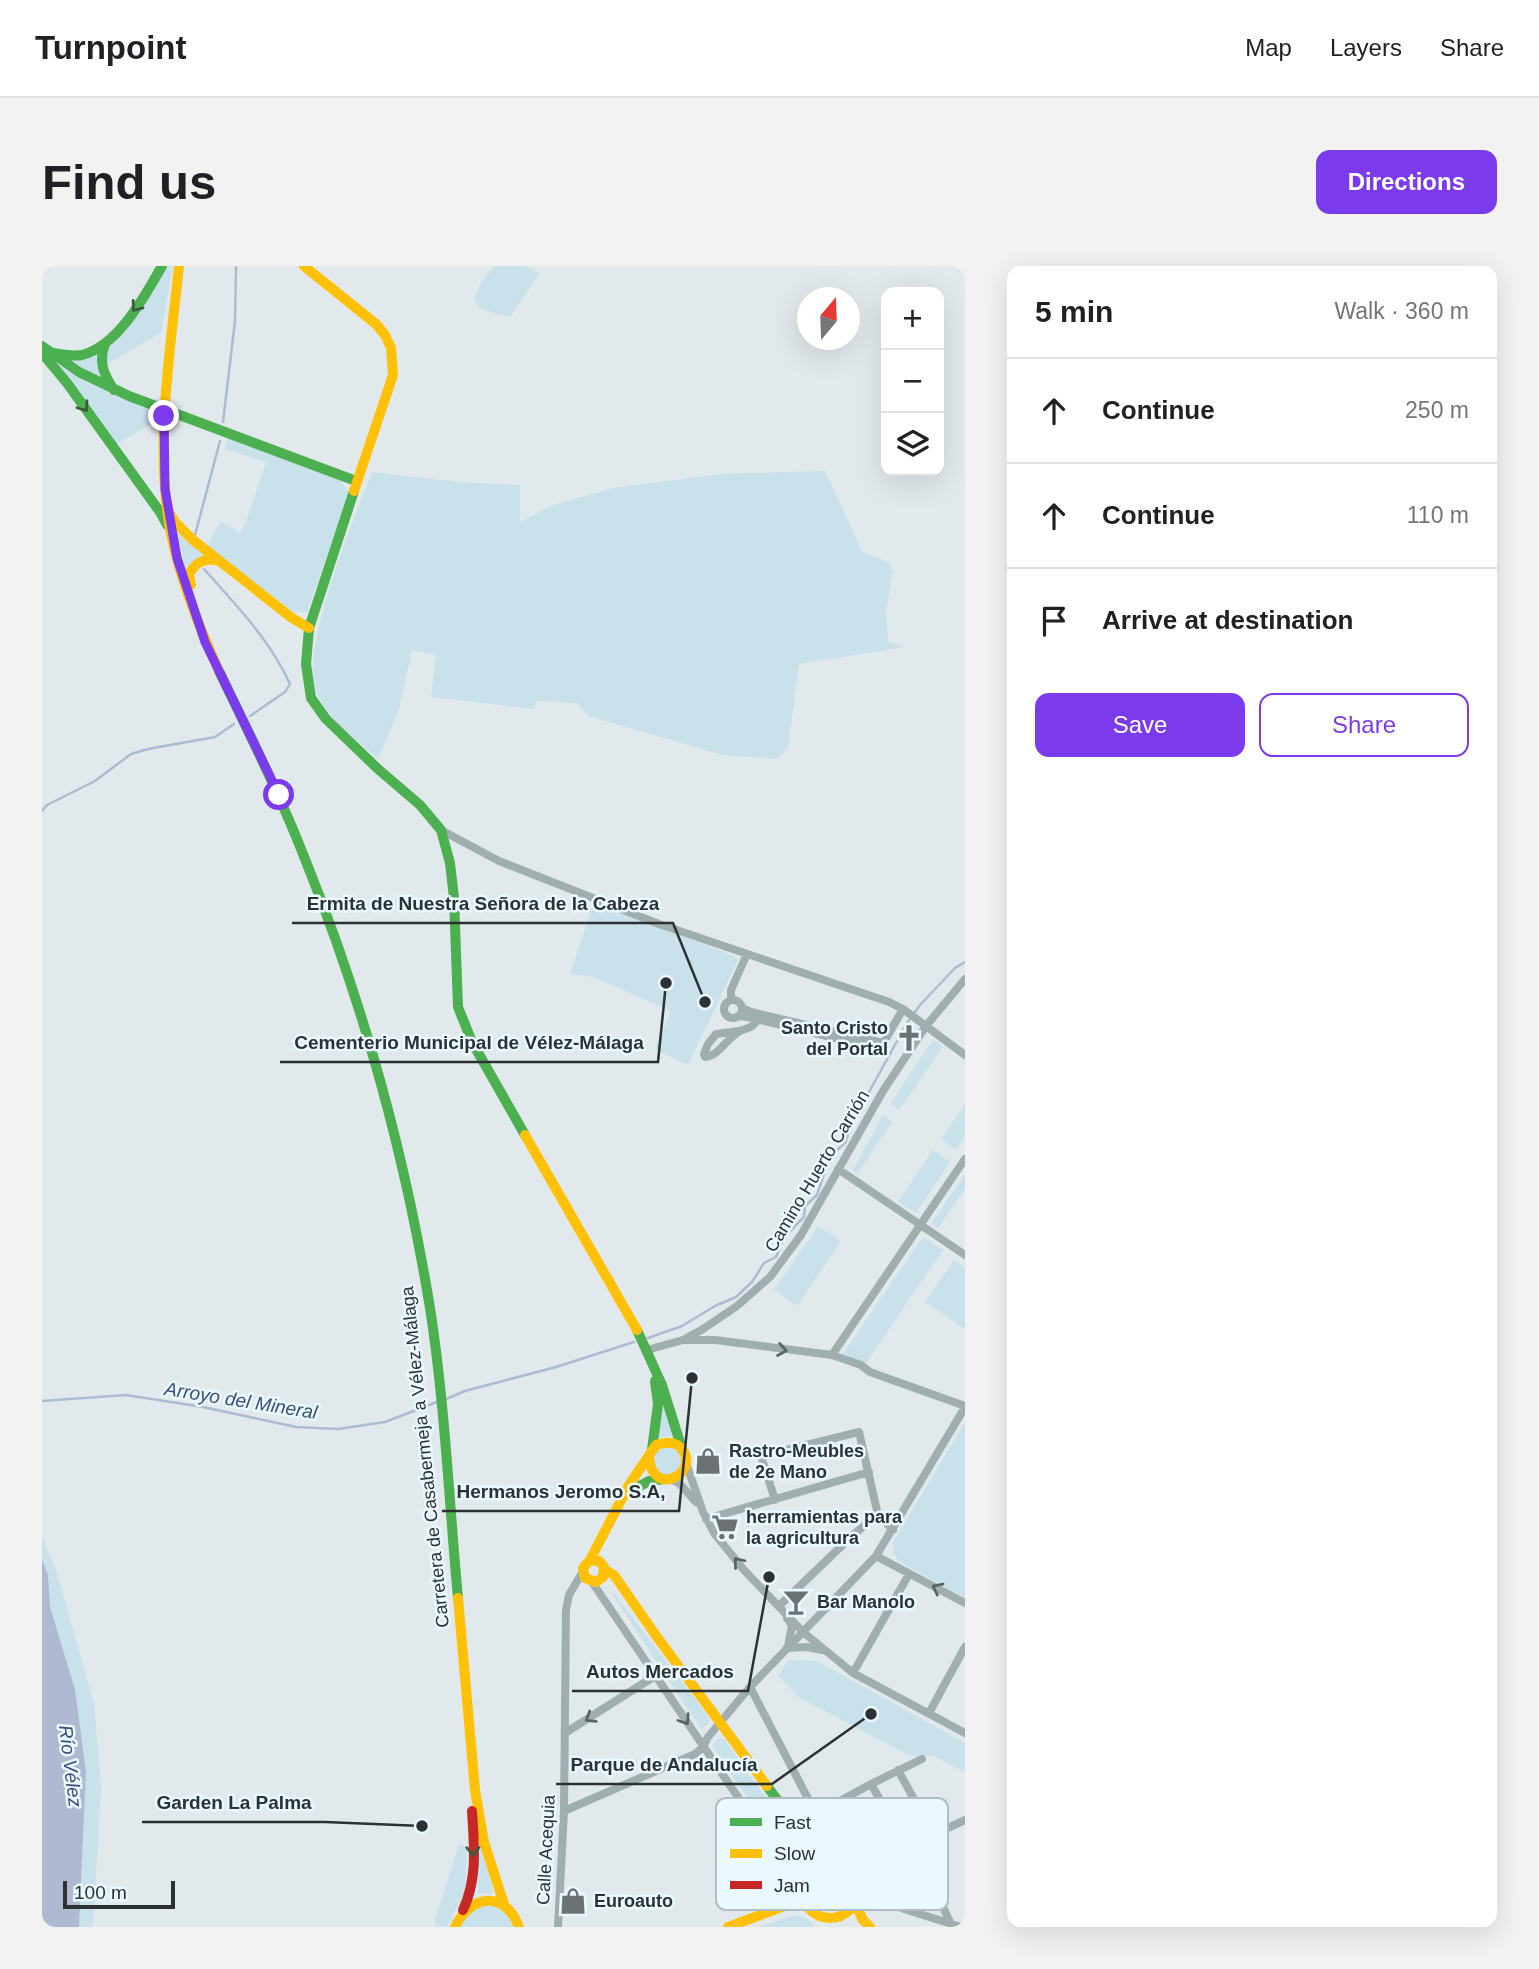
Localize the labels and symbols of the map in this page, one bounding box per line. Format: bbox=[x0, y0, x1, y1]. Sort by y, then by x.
north arrow bbox=[797, 287, 860, 350]
one-way arrow bbox=[132, 299, 145, 312]
one-way arrow bbox=[76, 399, 88, 412]
route end bbox=[148, 400, 179, 431]
route start bbox=[263, 779, 294, 810]
callout: Ermita de Nuestra Señora de la Cabeza bbox=[292, 883, 673, 923]
text: Ermita de Nuestra Señora de la Cabeza bbox=[307, 893, 660, 914]
place label: Santo Cristo del Portal bbox=[781, 1018, 888, 1059]
callout: Cementerio Municipal de Vélez-Málaga bbox=[280, 1022, 658, 1062]
church icon: Santo Cristo del Portal bbox=[894, 1023, 924, 1053]
text: Cementerio Municipal de Vélez-Málaga bbox=[294, 1032, 644, 1053]
street label: Camino Huerto Carrión bbox=[761, 1087, 873, 1255]
street label: Carretera de Casabermeja a Vélez-Málaga bbox=[397, 1284, 453, 1629]
one-way arrow bbox=[776, 1342, 788, 1357]
water label: Arroyo del Mineral bbox=[162, 1378, 319, 1423]
place label: Rastro-Meubles de 2e Mano bbox=[729, 1441, 864, 1482]
shop icon: Rastro-Meubles de 2e Mano bbox=[693, 1446, 723, 1476]
callout: Hermanos Jeromo S.A, bbox=[442, 1471, 679, 1511]
text: Hermanos Jeromo S.A, bbox=[456, 1481, 666, 1502]
place label: herramientas para la agricultura bbox=[746, 1507, 903, 1548]
supermarket icon: herramientas para la agricultura bbox=[710, 1512, 740, 1542]
one-way arrow bbox=[734, 1557, 746, 1570]
one-way arrow bbox=[932, 1583, 944, 1597]
bar icon: Bar Manolo bbox=[781, 1587, 811, 1617]
place label: Bar Manolo bbox=[817, 1592, 915, 1612]
callout: Autos Mercados bbox=[572, 1651, 748, 1691]
text: Autos Mercados bbox=[586, 1661, 734, 1682]
one-way arrow bbox=[584, 1709, 597, 1722]
one-way arrow bbox=[676, 1712, 689, 1725]
water label: Río Vélez bbox=[55, 1724, 86, 1809]
callout: Parque de Andalucía bbox=[556, 1744, 772, 1784]
text: Parque de Andalucía bbox=[570, 1754, 758, 1775]
callout: Garden La Palma bbox=[142, 1782, 325, 1822]
text: Garden La Palma bbox=[156, 1792, 312, 1813]
street label: Calle Acequia bbox=[533, 1794, 559, 1905]
legend bbox=[716, 1798, 948, 1910]
text: Fast bbox=[774, 1812, 812, 1833]
text: Slow bbox=[774, 1843, 815, 1864]
one-way arrow bbox=[465, 1846, 481, 1857]
text: Jam bbox=[774, 1875, 810, 1896]
scale bar bbox=[63, 1878, 175, 1910]
shop icon: Euroauto bbox=[558, 1886, 588, 1916]
place label: Euroauto bbox=[594, 1891, 673, 1911]

